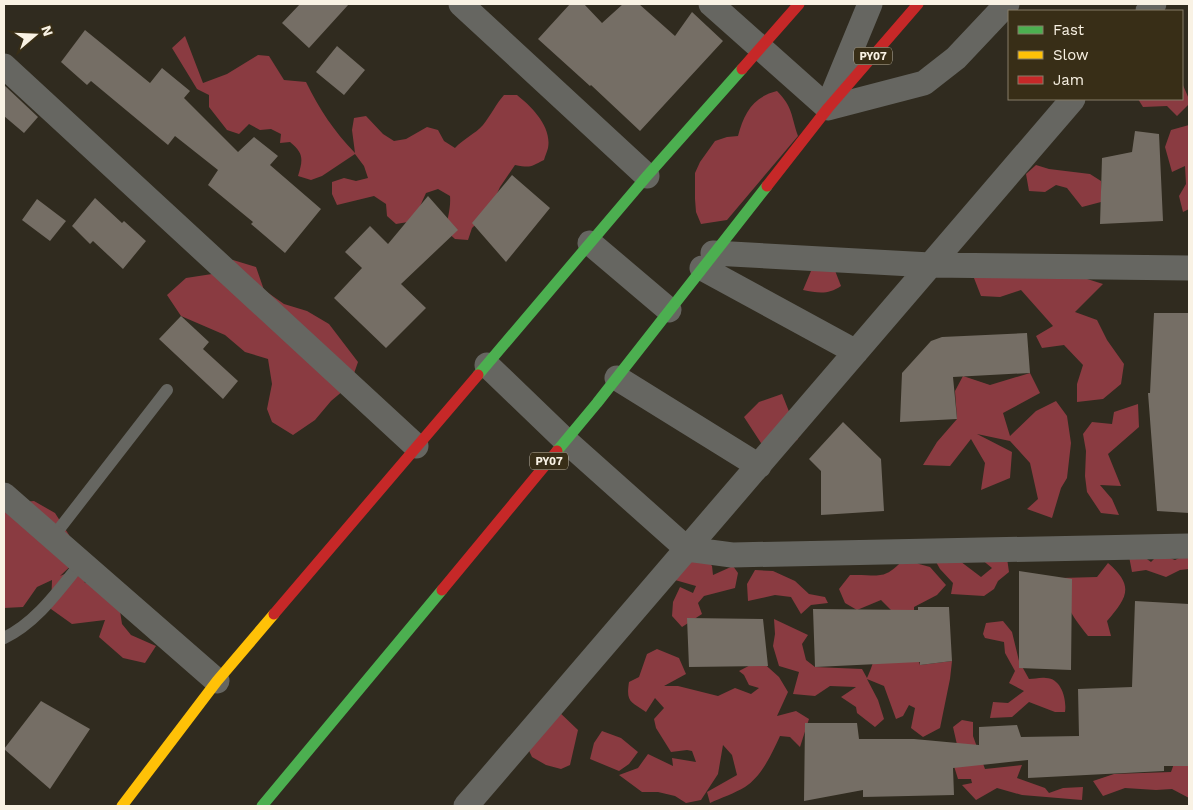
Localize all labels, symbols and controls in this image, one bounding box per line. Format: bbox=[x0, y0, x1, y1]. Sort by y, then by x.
north arrow bbox=[10, 10, 60, 60]
legend bbox=[1008, 10, 1183, 100]
text: Fast bbox=[1053, 21, 1085, 39]
text: N bbox=[38, 23, 57, 38]
text: Slow bbox=[1053, 46, 1089, 64]
road number: PY07 bbox=[854, 48, 892, 64]
text: Jam bbox=[1053, 71, 1084, 89]
road number: PY07 bbox=[530, 452, 568, 470]

